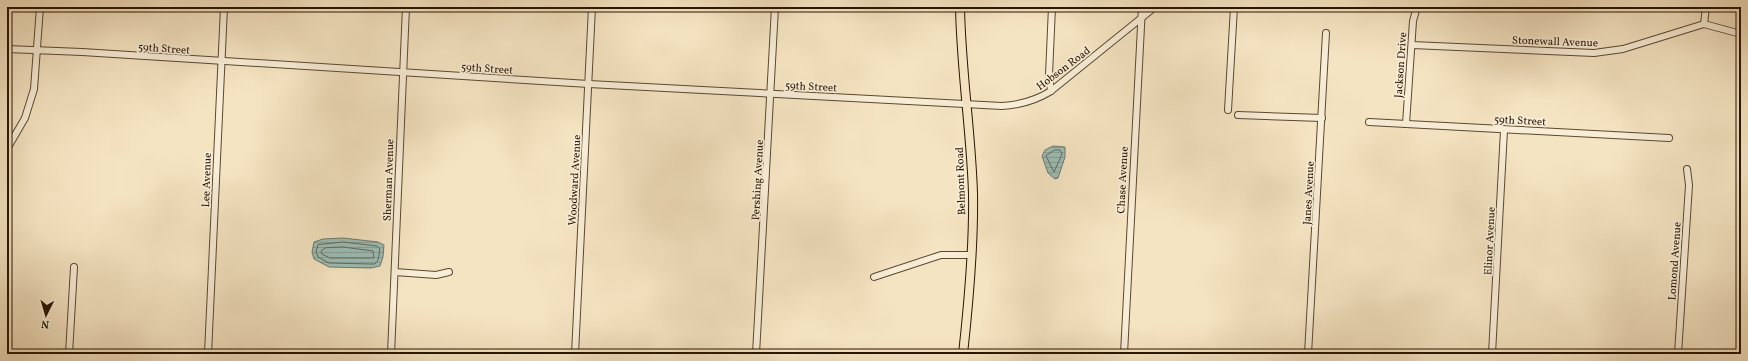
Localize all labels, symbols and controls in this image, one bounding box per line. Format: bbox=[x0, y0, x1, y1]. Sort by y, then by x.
street label: Jackson Drive bbox=[1392, 32, 1411, 99]
street label: Stonewall Avenue bbox=[1512, 34, 1598, 51]
street label: 59th Street bbox=[137, 40, 191, 59]
street label: Hobson Road bbox=[1034, 44, 1094, 95]
street label: 59th Street bbox=[460, 60, 514, 79]
street label: 59th Street bbox=[784, 79, 838, 96]
street label: 59th Street bbox=[1493, 113, 1547, 130]
street label: Woodward Avenue bbox=[566, 134, 585, 226]
street label: Sherman Avenue bbox=[381, 139, 398, 221]
street label: Pershing Avenue bbox=[749, 139, 768, 221]
street label: Belmont Road bbox=[953, 146, 970, 215]
street label: Chase Avenue bbox=[1114, 146, 1133, 214]
street label: Lee Avenue bbox=[199, 152, 216, 208]
street label: Janes Avenue bbox=[1300, 161, 1319, 225]
street label: Elinor Avenue bbox=[1481, 207, 1500, 276]
street label: Lomond Avenue bbox=[1665, 221, 1686, 301]
north arrow bbox=[26, 295, 66, 335]
text: N bbox=[41, 316, 50, 331]

